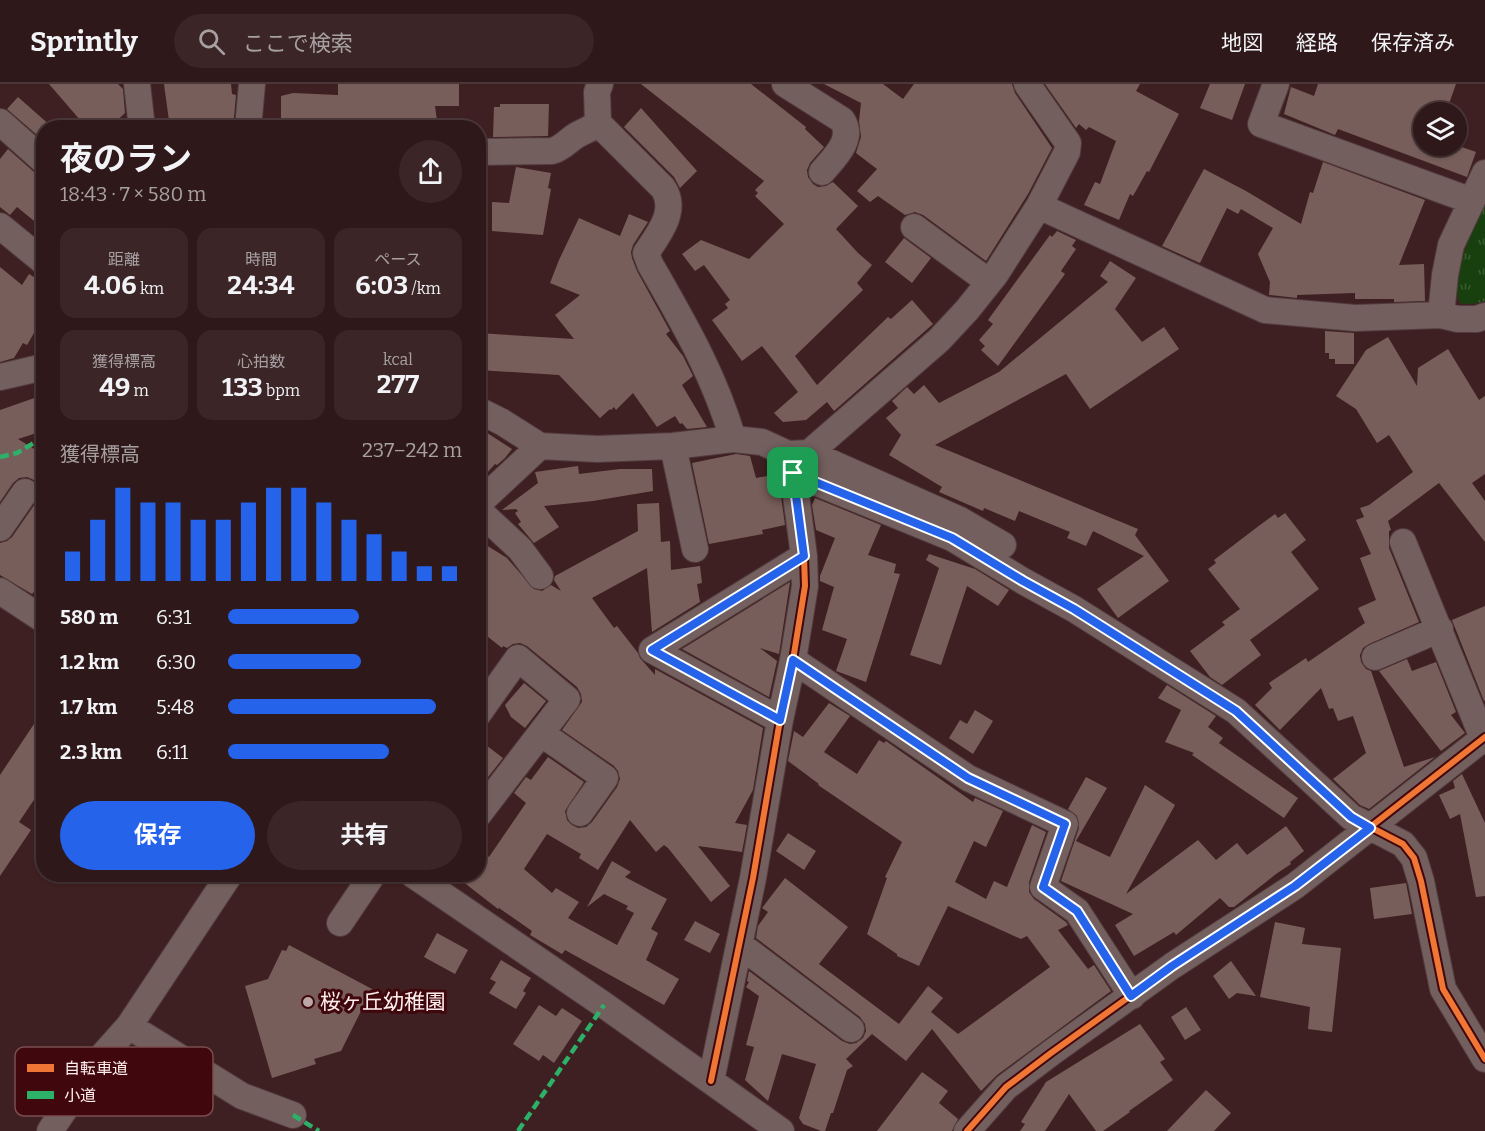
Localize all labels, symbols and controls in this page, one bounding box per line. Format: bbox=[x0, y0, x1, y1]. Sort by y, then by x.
search box bbox=[174, 14, 594, 68]
text: Sprintly bbox=[30, 25, 138, 58]
icon: search bbox=[195, 25, 228, 58]
text: ここで検索 bbox=[243, 30, 353, 57]
text: 地図 bbox=[1221, 30, 1263, 56]
text: 経路 bbox=[1296, 30, 1338, 56]
text: 保存済み bbox=[1371, 30, 1455, 56]
map controls bbox=[1413, 102, 1467, 156]
button: layers bbox=[1413, 102, 1467, 156]
text: 夜のラン bbox=[60, 139, 192, 179]
button: share bbox=[399, 140, 462, 203]
text: 18:43 · 7 × 580 m bbox=[60, 182, 206, 206]
text: 距離 bbox=[108, 250, 140, 269]
text: 時間 bbox=[245, 250, 277, 269]
text: ペース bbox=[374, 250, 422, 269]
text: 4.06 bbox=[84, 270, 137, 301]
text: 24:34 bbox=[227, 270, 295, 301]
text: 6:03 bbox=[355, 270, 408, 301]
text: km bbox=[137, 279, 164, 298]
text: /km bbox=[408, 279, 441, 298]
text: kcal bbox=[383, 350, 413, 369]
text: 獲得標高 bbox=[92, 352, 156, 371]
text: 心拍数 bbox=[237, 352, 285, 371]
text: 277 bbox=[377, 369, 419, 400]
text: 49 bbox=[99, 372, 130, 403]
text: 133 bbox=[222, 372, 263, 403]
text: m bbox=[130, 381, 149, 400]
text: bpm bbox=[263, 381, 300, 400]
text: 237–242 m bbox=[362, 438, 462, 462]
text: 獲得標高 bbox=[60, 442, 140, 466]
pin bbox=[767, 447, 818, 498]
icon: arrive bbox=[776, 456, 809, 489]
text: 580 m bbox=[60, 605, 118, 629]
text: 6:31 bbox=[156, 605, 191, 629]
text: 1.2 km bbox=[60, 650, 119, 674]
text: 6:30 bbox=[156, 650, 196, 674]
text: 1.7 km bbox=[60, 695, 117, 719]
text: 5:48 bbox=[156, 695, 195, 719]
text: 2.3 km bbox=[60, 740, 122, 764]
text: 6:11 bbox=[156, 740, 188, 764]
button: 保存 bbox=[60, 801, 255, 870]
button: 共有 bbox=[267, 801, 462, 870]
place label: 桜ヶ丘幼稚園 bbox=[320, 989, 446, 1015]
marker: 桜ヶ丘幼稚園 bbox=[301, 995, 315, 1009]
legend bbox=[15, 1047, 213, 1116]
text: 自転車道 bbox=[64, 1059, 128, 1078]
text: 小道 bbox=[64, 1086, 96, 1105]

